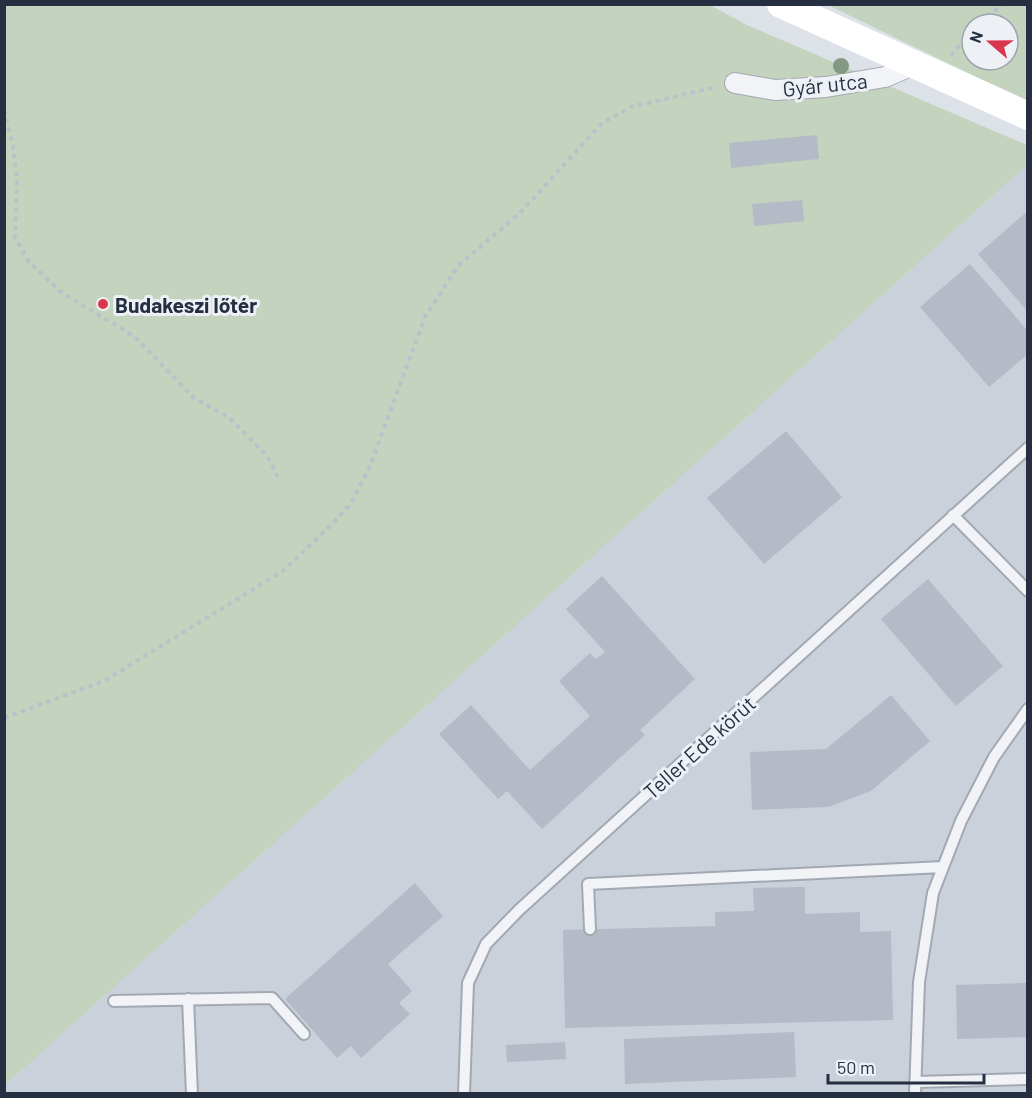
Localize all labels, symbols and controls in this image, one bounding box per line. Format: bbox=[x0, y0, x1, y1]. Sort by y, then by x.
north arrow bbox=[960, 12, 1020, 72]
text: N bbox=[965, 28, 986, 45]
street label: Gyár utca bbox=[781, 67, 869, 101]
place label: Budakeszi lőtér bbox=[115, 292, 257, 317]
marker: Budakeszi lőtér bbox=[96, 297, 110, 311]
street label: Teller Ede körút bbox=[638, 690, 760, 804]
scale bar bbox=[828, 1047, 984, 1085]
text: 50 m bbox=[837, 1056, 875, 1078]

